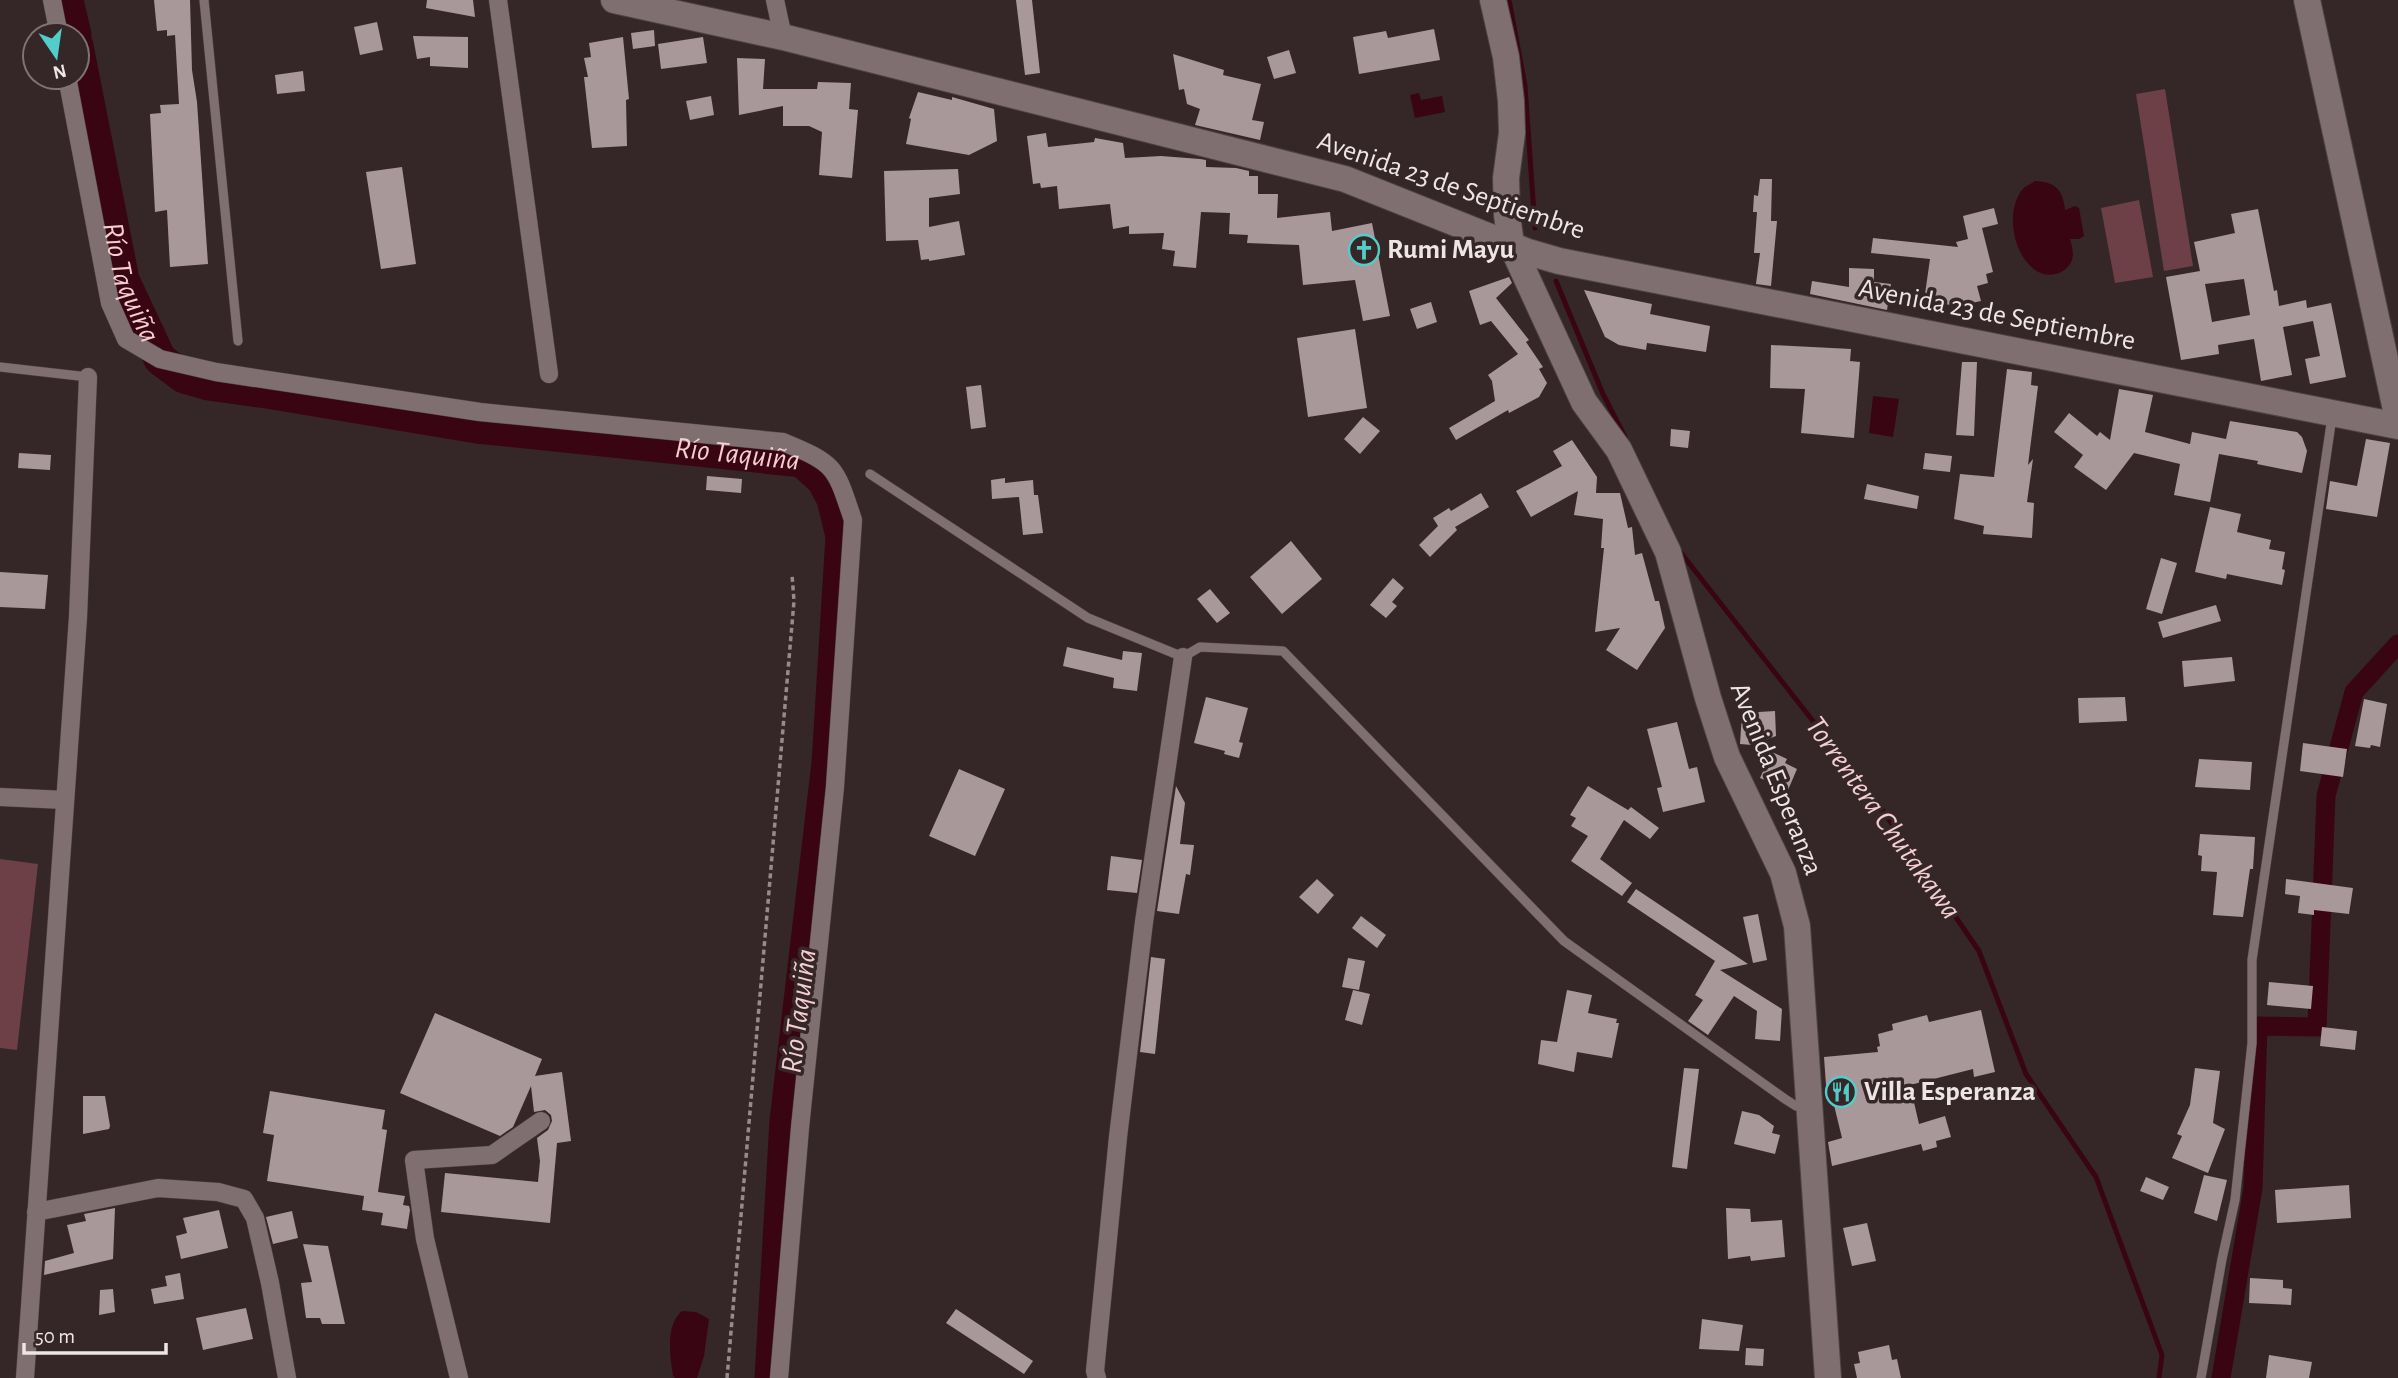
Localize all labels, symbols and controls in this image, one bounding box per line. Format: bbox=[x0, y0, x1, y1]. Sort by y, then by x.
north arrow bbox=[21, 21, 91, 91]
text: N bbox=[51, 60, 68, 82]
street label: Avenida 23 de Septiembre bbox=[1314, 127, 1588, 245]
water label: Río Taquiña bbox=[97, 220, 165, 347]
church icon: Rumi Mayu bbox=[1347, 233, 1381, 267]
place label: Rumi Mayu bbox=[1387, 236, 1514, 264]
street label: Avenida 23 de Septiembre bbox=[1856, 274, 2138, 356]
water label: Río Taquiña bbox=[673, 433, 801, 476]
street label: Avenida Esperanza bbox=[1725, 679, 1827, 879]
water label: Torrentera Chutakawa bbox=[1800, 711, 1966, 925]
water label: Río Taquiña bbox=[776, 947, 822, 1075]
restaurant icon: Villa Esperanza bbox=[1824, 1075, 1858, 1109]
place label: Villa Esperanza bbox=[1864, 1078, 2036, 1106]
scale bar bbox=[24, 1312, 166, 1356]
text: 50 m bbox=[35, 1326, 75, 1347]

